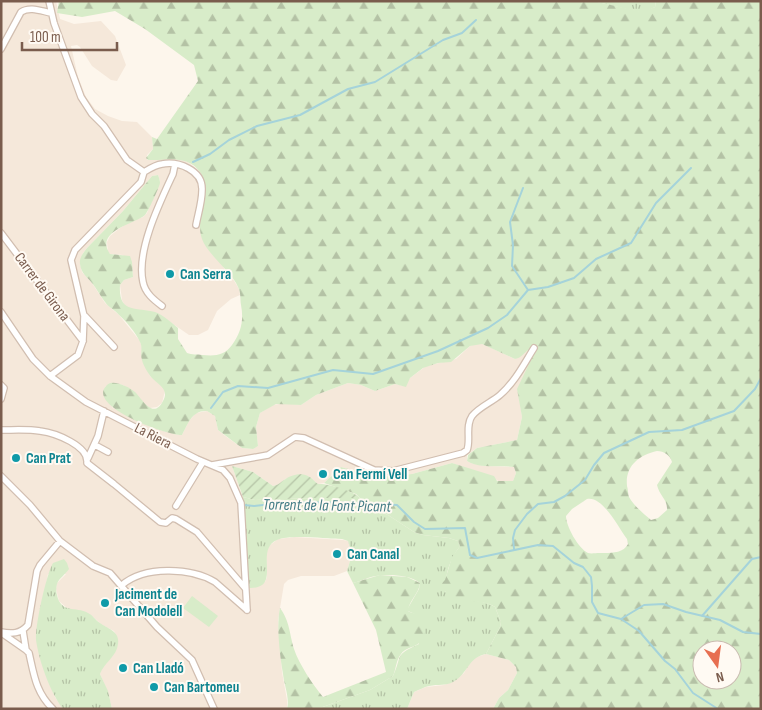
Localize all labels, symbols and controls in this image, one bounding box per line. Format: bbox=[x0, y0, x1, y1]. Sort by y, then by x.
scale bar bbox=[22, 20, 118, 52]
text: 100 m bbox=[30, 28, 61, 47]
street label: Carrer de Girona bbox=[10, 249, 74, 325]
place label: Can Serra bbox=[180, 265, 231, 284]
marker: Can Serra bbox=[164, 268, 176, 280]
street label: La Riera bbox=[131, 419, 175, 453]
place label: Can Prat bbox=[26, 449, 71, 468]
marker: Can Prat bbox=[10, 452, 22, 464]
place label: Can Fermí Vell bbox=[333, 465, 407, 484]
marker: Can Fermí Vell bbox=[317, 468, 329, 480]
water label: Torrent de la Font Picant bbox=[263, 495, 392, 517]
place label: Can Canal bbox=[347, 545, 399, 564]
marker: Can Canal bbox=[331, 548, 343, 560]
place label: Jaciment de Can Modolell bbox=[114, 585, 182, 621]
marker: Jaciment de Can Modolell bbox=[99, 597, 111, 609]
north arrow bbox=[692, 640, 742, 690]
place label: Can Lladó bbox=[133, 659, 184, 678]
marker: Can Lladó bbox=[117, 662, 129, 674]
text: N bbox=[714, 668, 726, 686]
place label: Can Bartomeu bbox=[164, 678, 239, 697]
marker: Can Bartomeu bbox=[148, 681, 160, 693]

